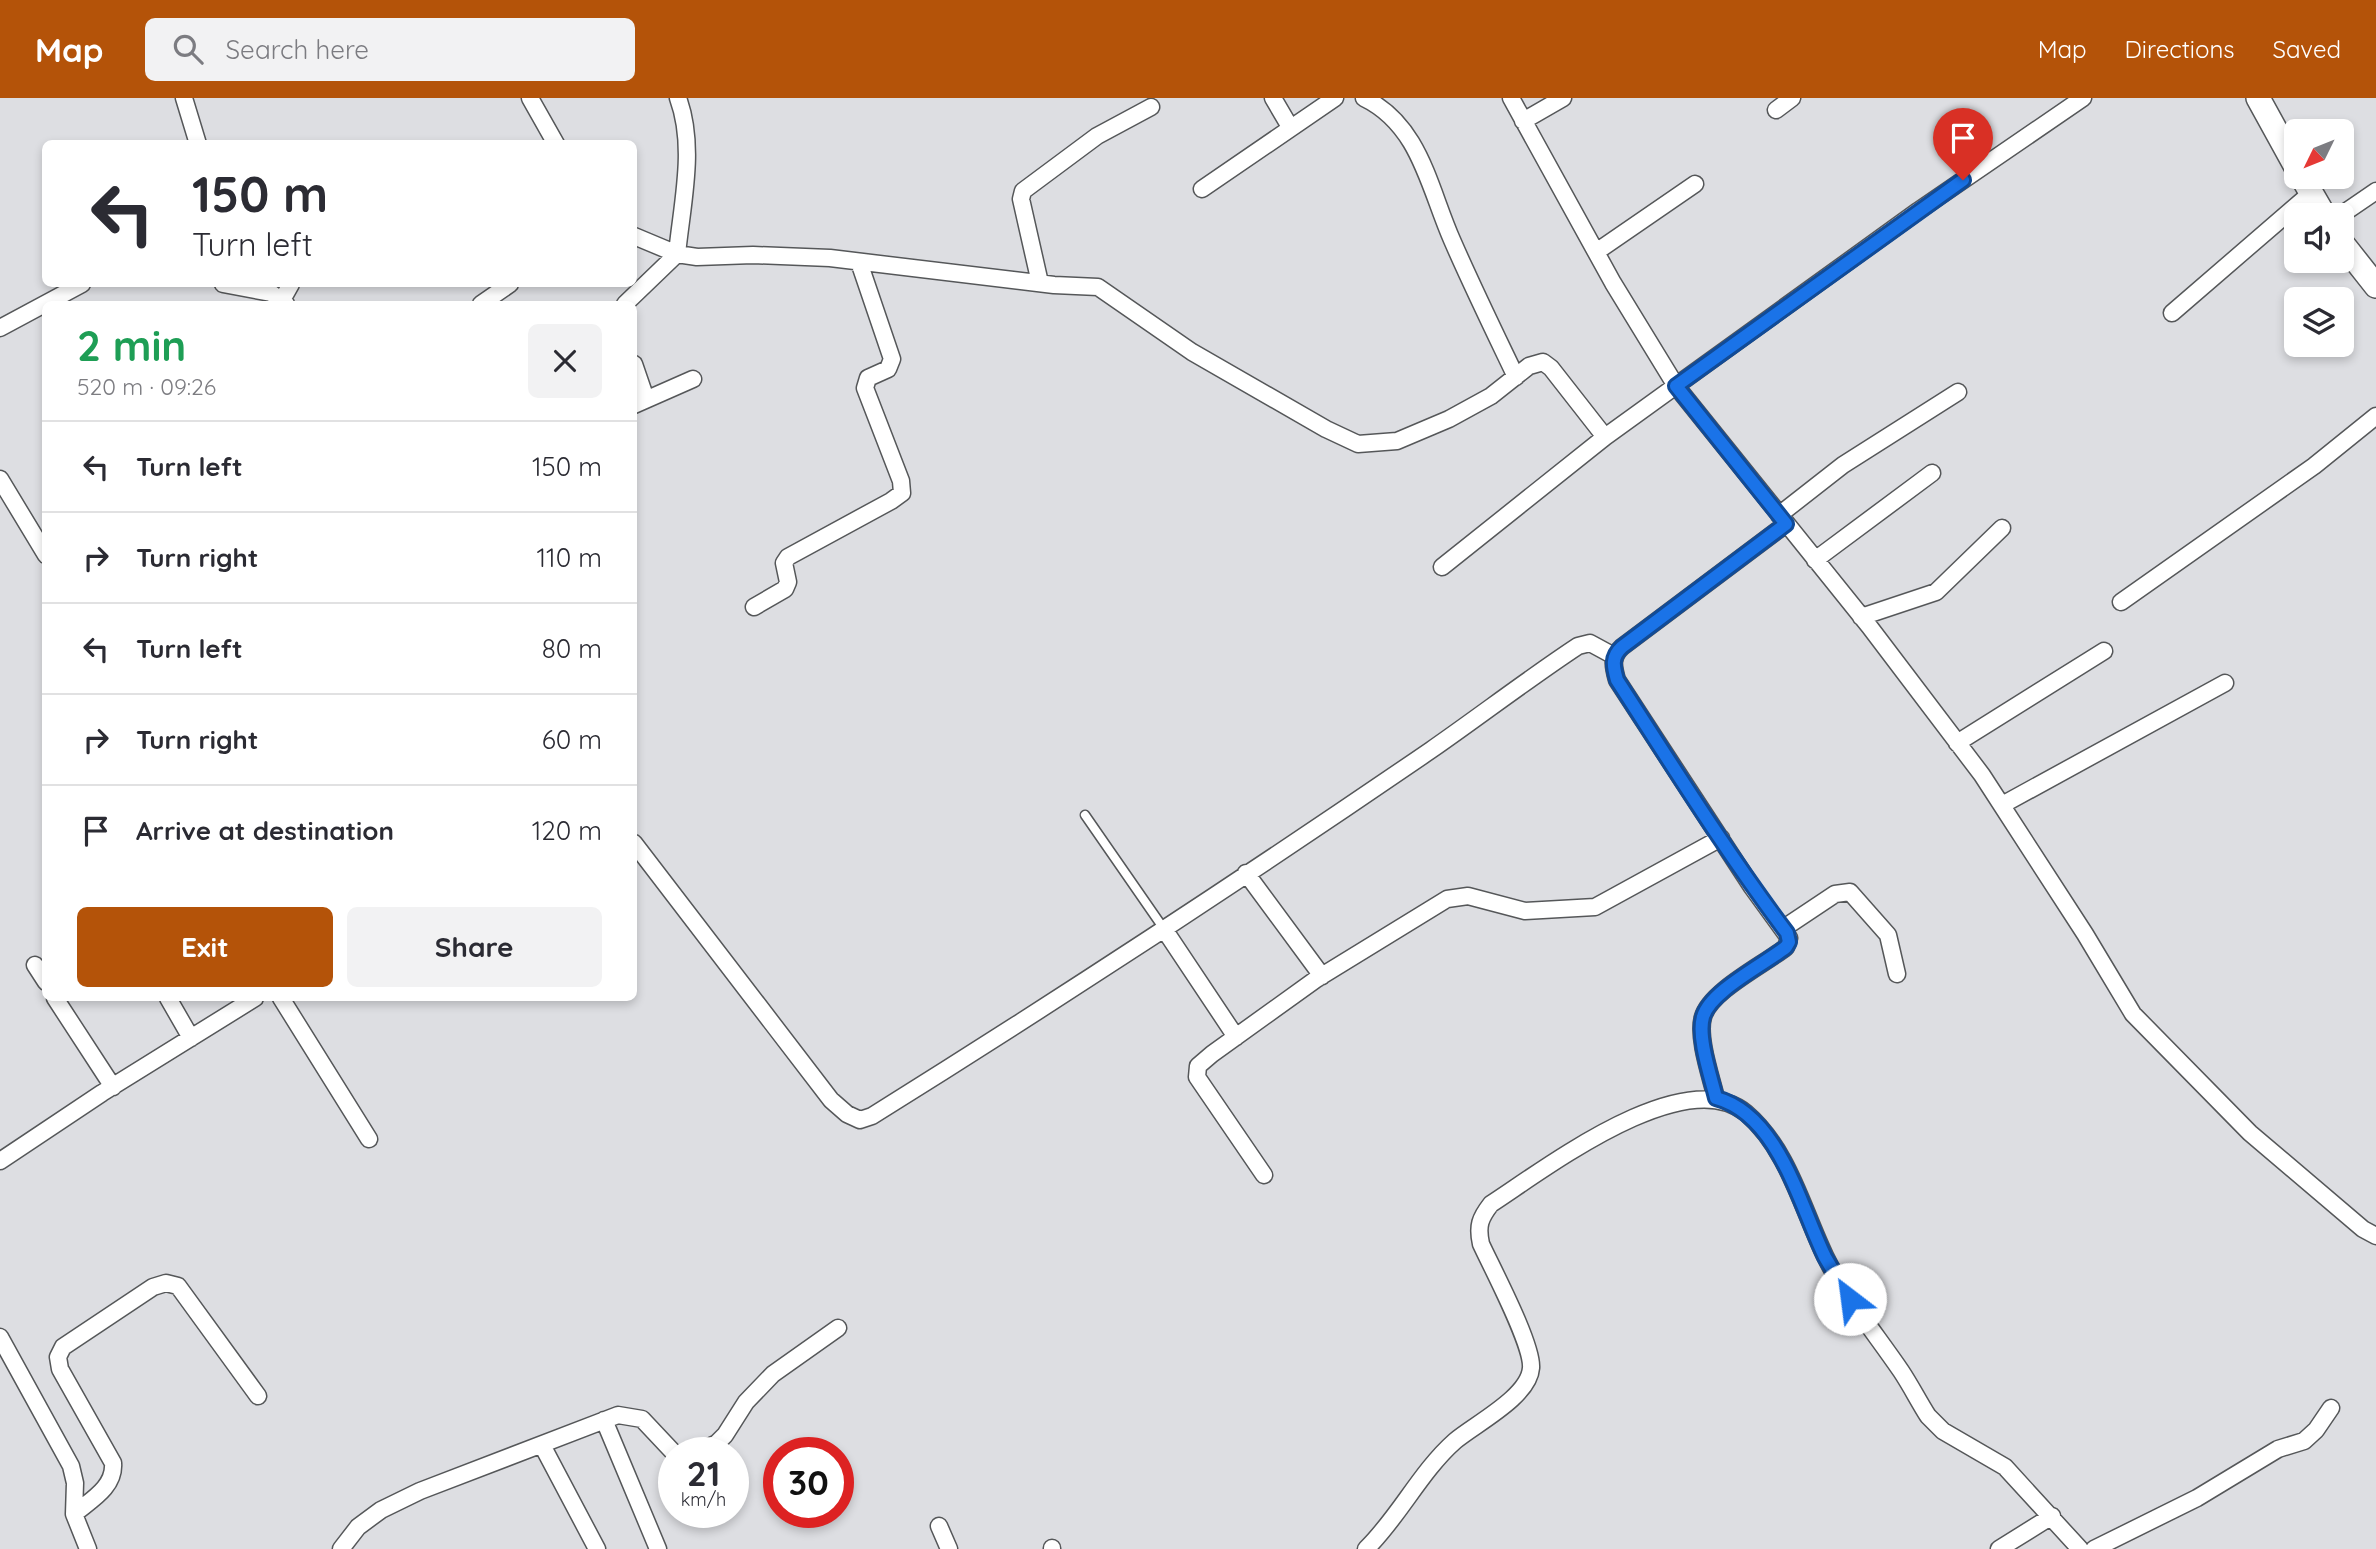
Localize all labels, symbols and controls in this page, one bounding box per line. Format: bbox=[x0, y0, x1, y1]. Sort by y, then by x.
search box bbox=[145, 18, 635, 81]
text: Map bbox=[35, 29, 103, 70]
icon: search bbox=[169, 30, 207, 68]
text: Search here bbox=[225, 33, 369, 66]
text: Map bbox=[2038, 34, 2087, 64]
text: Directions bbox=[2125, 34, 2235, 64]
text: Saved bbox=[2273, 34, 2341, 64]
pin bbox=[1933, 108, 1993, 180]
icon: arrive bbox=[1944, 119, 1982, 157]
north arrow bbox=[2284, 119, 2354, 189]
map controls bbox=[2284, 119, 2354, 357]
text: 150 m bbox=[192, 163, 328, 224]
icon: left bbox=[77, 168, 168, 259]
button: sound bbox=[2284, 203, 2354, 273]
text: Turn left bbox=[192, 224, 313, 264]
button: layers bbox=[2284, 287, 2354, 357]
text: 2 min bbox=[77, 319, 186, 372]
button: close bbox=[528, 324, 602, 398]
text: 520 m · 09:26 bbox=[77, 372, 216, 401]
icon: left bbox=[77, 448, 115, 486]
text: Turn left bbox=[136, 450, 243, 483]
text: 150 m bbox=[532, 450, 602, 483]
icon: right bbox=[77, 539, 115, 577]
text: Turn right bbox=[136, 541, 258, 574]
text: 110 m bbox=[536, 541, 602, 574]
icon: left bbox=[77, 630, 115, 668]
text: Turn left bbox=[136, 632, 243, 665]
text: 80 m bbox=[542, 632, 602, 665]
icon: right bbox=[77, 721, 115, 759]
text: Turn right bbox=[136, 723, 258, 756]
text: 60 m bbox=[542, 723, 602, 756]
icon: arrive bbox=[77, 812, 115, 850]
text: Arrive at destination bbox=[136, 814, 394, 847]
text: 120 m bbox=[532, 814, 602, 847]
button: Exit bbox=[77, 907, 333, 987]
button: Share bbox=[347, 907, 602, 987]
position arrow bbox=[1813, 1262, 1887, 1336]
speed limit sign: 30 bbox=[763, 1437, 854, 1528]
text: 21 bbox=[687, 1451, 720, 1495]
text: km/h bbox=[681, 1488, 726, 1511]

